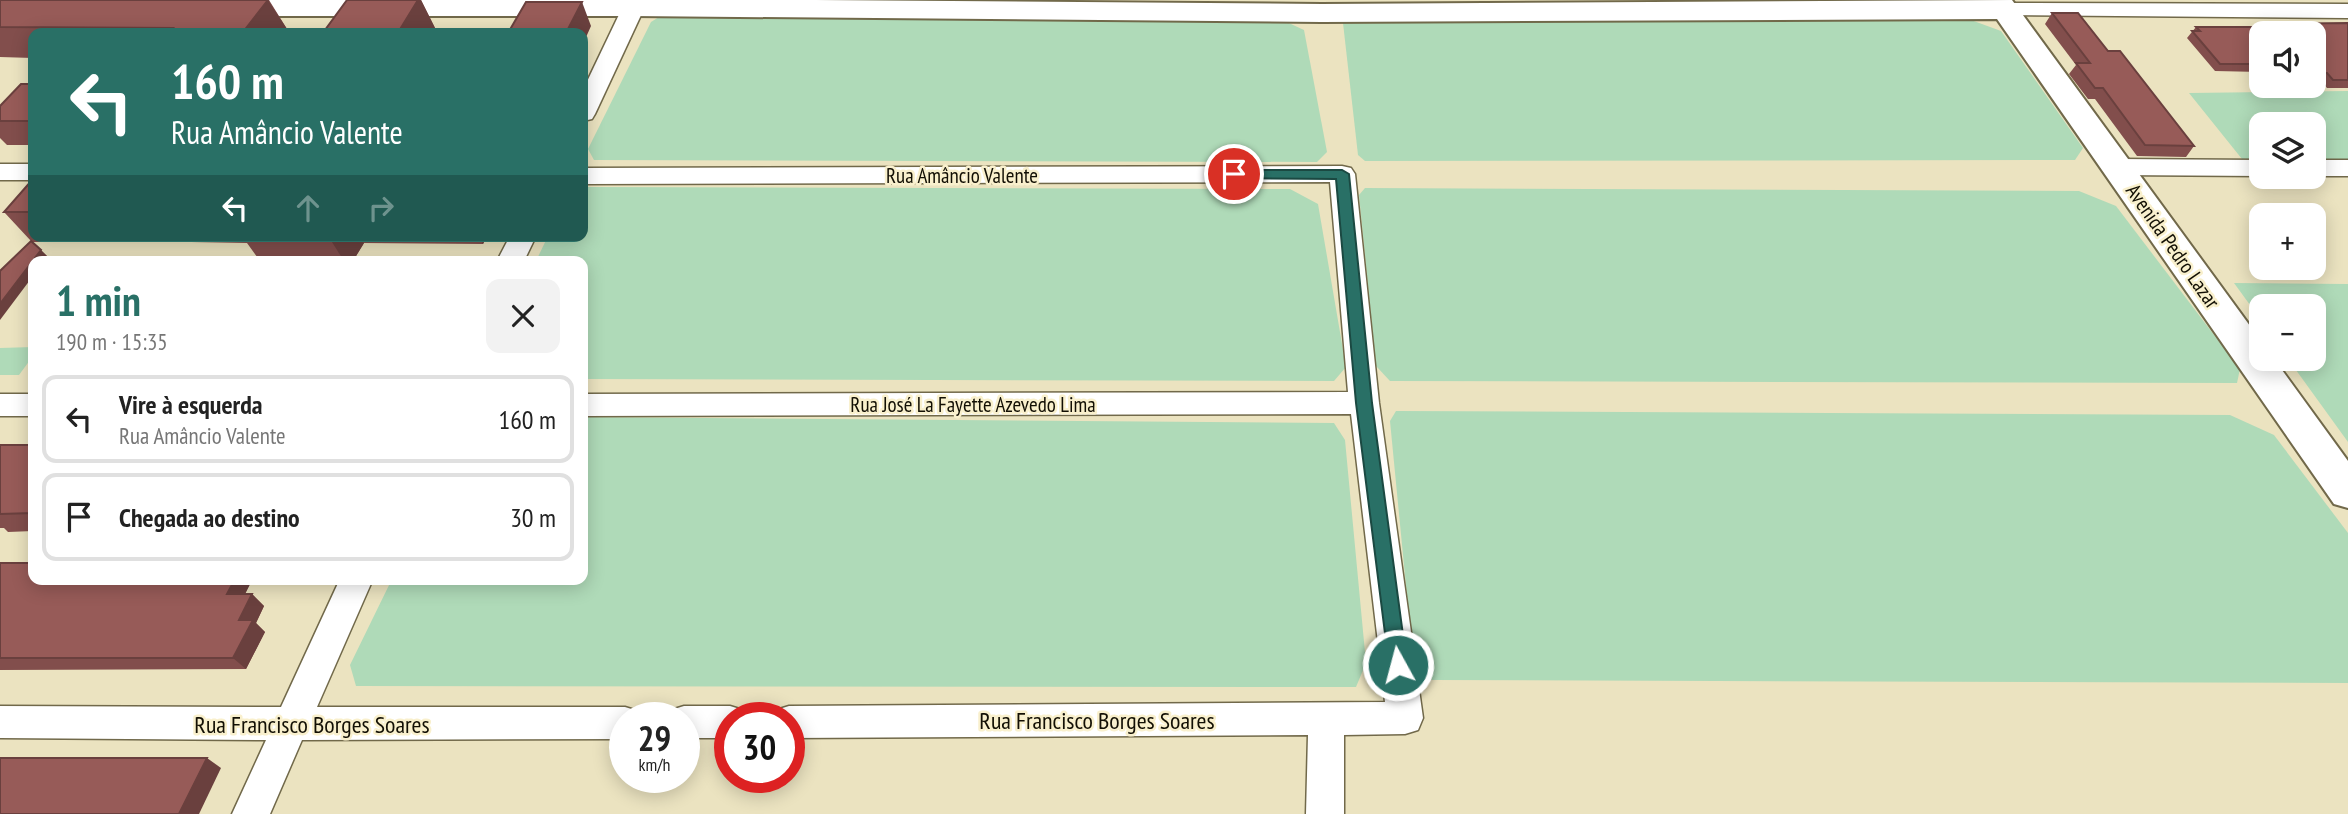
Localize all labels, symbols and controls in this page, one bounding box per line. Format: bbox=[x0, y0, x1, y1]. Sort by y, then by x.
map controls bbox=[2249, 21, 2326, 371]
button: sound bbox=[2249, 21, 2326, 98]
text: 160 m bbox=[171, 49, 284, 113]
icon: left bbox=[56, 56, 147, 147]
text: Rua Amâncio Valente bbox=[171, 111, 403, 153]
button: layers bbox=[2249, 112, 2326, 189]
pin bbox=[1204, 144, 1264, 204]
icon: arrive bbox=[1215, 155, 1253, 193]
street label: Rua Amâncio Valente bbox=[886, 162, 1038, 189]
street label: Avenida Pedro Lazar bbox=[2120, 178, 2226, 314]
icon: left bbox=[216, 189, 254, 227]
icon: ahead bbox=[289, 189, 327, 227]
icon: right bbox=[362, 189, 400, 227]
button: + bbox=[2249, 203, 2326, 280]
text: 1 min bbox=[56, 273, 141, 328]
button: close bbox=[486, 279, 560, 353]
button: − bbox=[2249, 294, 2326, 371]
text: 190 m · 15:35 bbox=[56, 327, 168, 356]
text: Vire à esquerda bbox=[119, 388, 262, 421]
street label: Rua José La Fayette Azevedo Lima bbox=[850, 391, 1096, 418]
icon: left bbox=[60, 400, 98, 438]
text: 160 m bbox=[498, 403, 556, 436]
text: Rua Amâncio Valente bbox=[119, 421, 286, 450]
icon: arrive bbox=[60, 498, 98, 536]
text: Chegada ao destino bbox=[119, 501, 300, 534]
text: 30 m bbox=[510, 501, 556, 534]
position arrow bbox=[1361, 628, 1435, 702]
speed limit sign: 30 bbox=[714, 702, 805, 793]
street label: Rua Francisco Borges Soares bbox=[979, 705, 1215, 736]
street label: Rua Francisco Borges Soares bbox=[194, 709, 430, 740]
text: 29 bbox=[638, 715, 671, 761]
text: km/h bbox=[639, 753, 670, 776]

